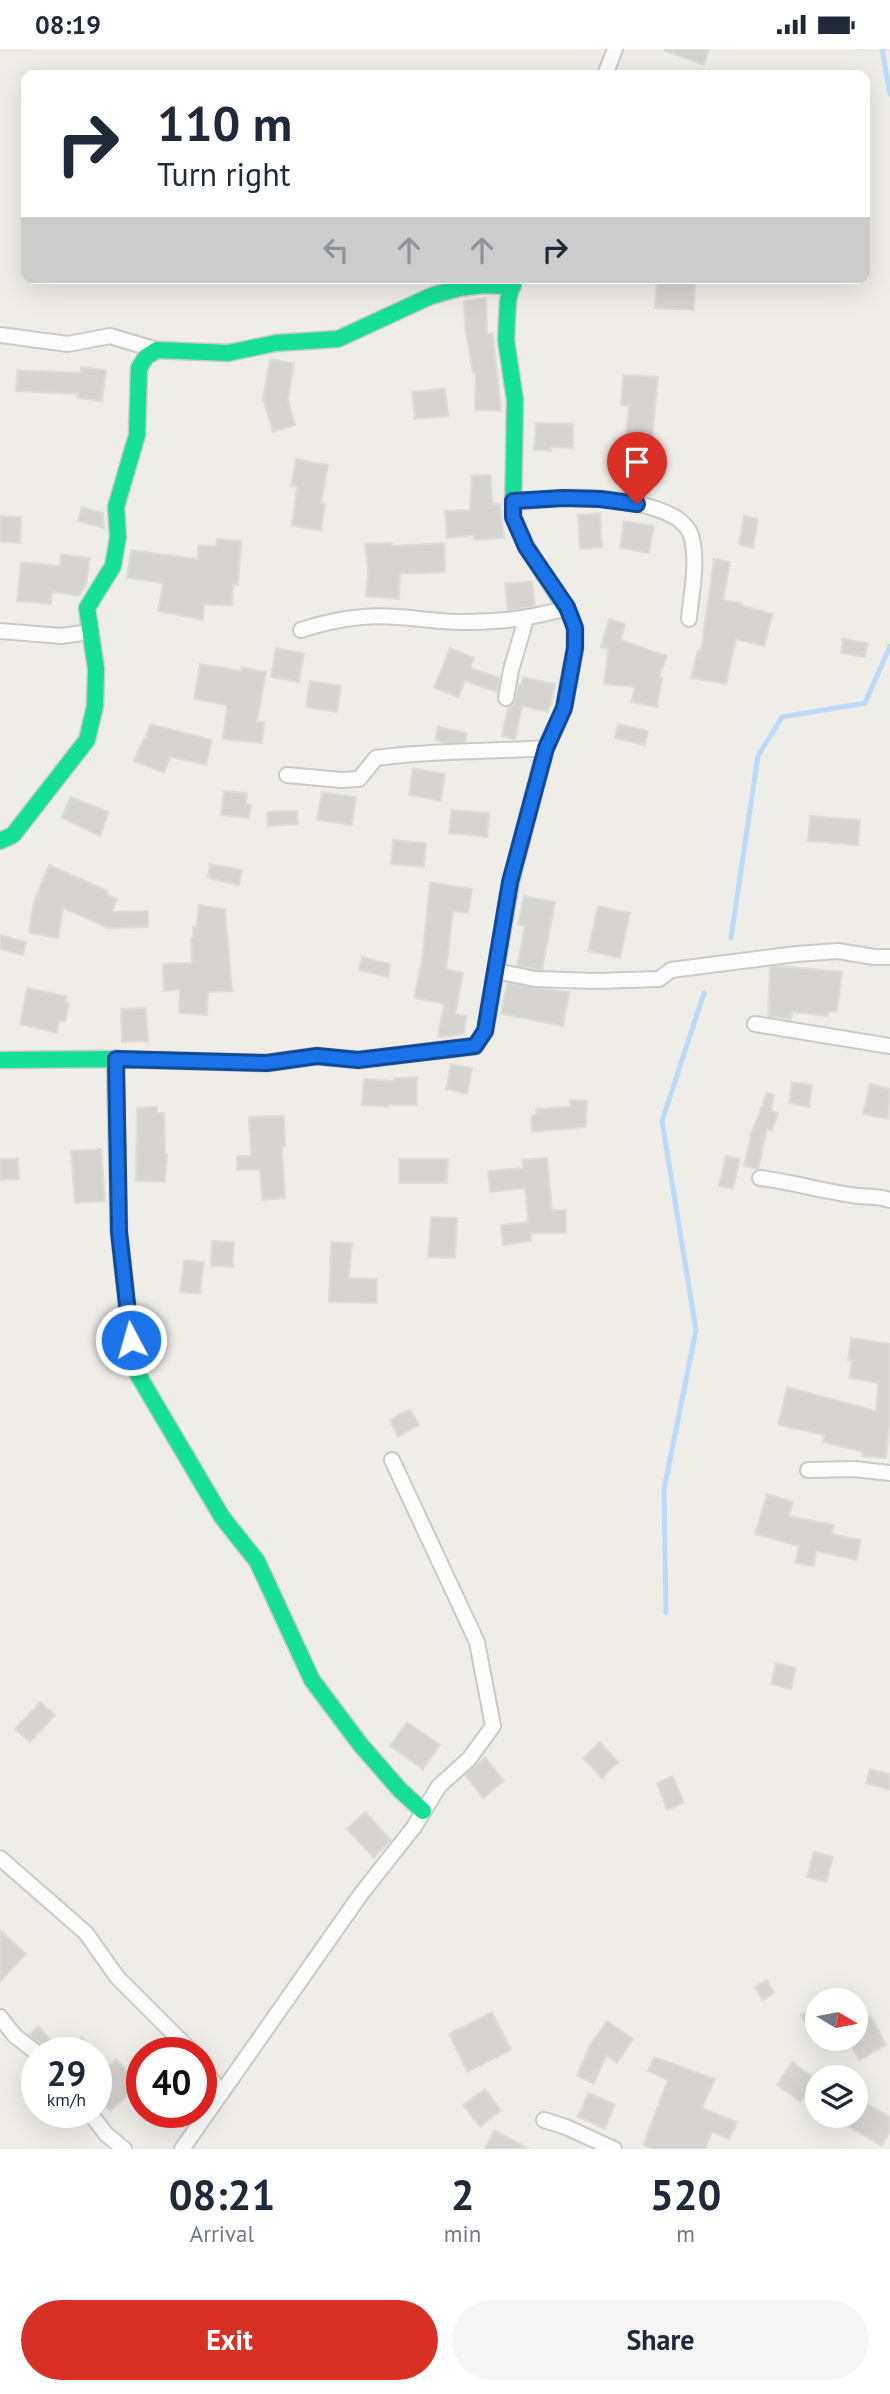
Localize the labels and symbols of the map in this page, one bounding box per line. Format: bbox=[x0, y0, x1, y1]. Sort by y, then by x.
pin bbox=[607, 432, 667, 504]
position arrow bbox=[94, 1303, 168, 1377]
north arrow bbox=[805, 1988, 868, 2051]
speed limit sign: 40 bbox=[126, 2037, 217, 2128]

